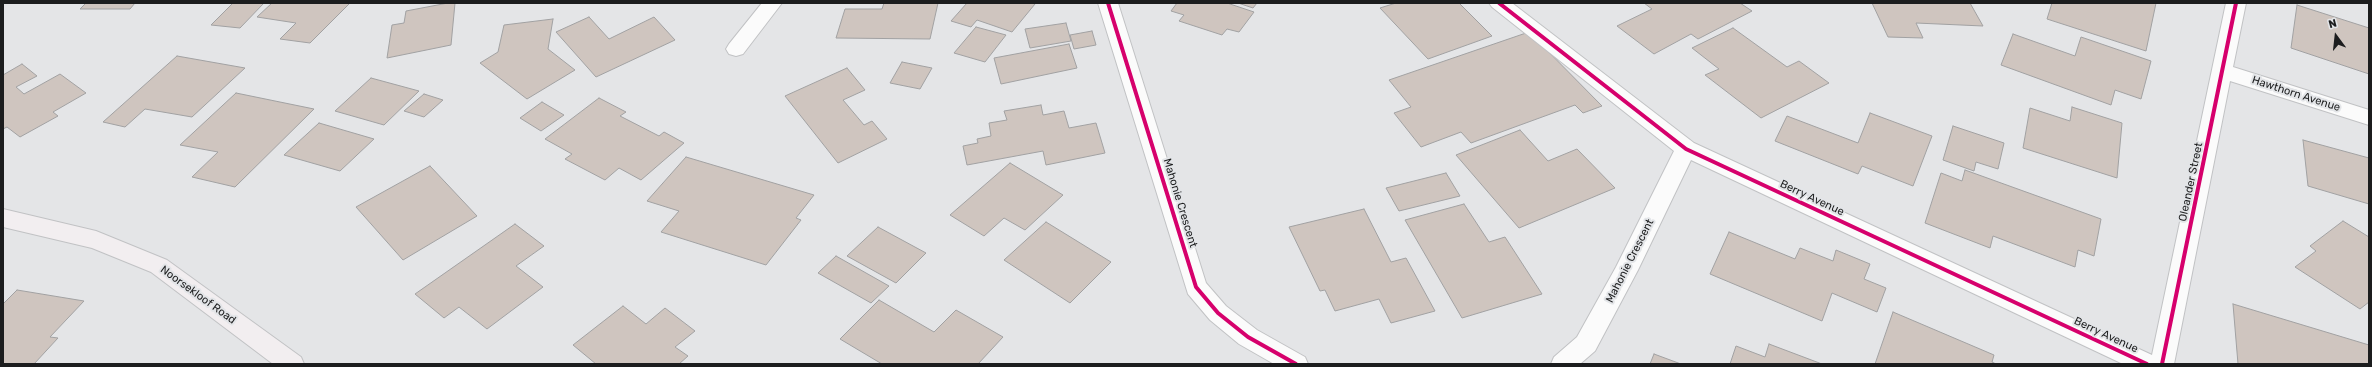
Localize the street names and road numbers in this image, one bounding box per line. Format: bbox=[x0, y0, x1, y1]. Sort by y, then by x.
street label: Hawthorn Avenue bbox=[2250, 73, 2342, 115]
street label: Oleander Street bbox=[2176, 141, 2206, 223]
street label: Mahonie Crescent bbox=[1160, 157, 1200, 249]
street label: Berry Avenue bbox=[1778, 177, 1846, 219]
street label: Mahonie Crescent bbox=[1603, 217, 1657, 305]
street label: Noorsekloof Road bbox=[158, 263, 238, 327]
street label: Berry Avenue bbox=[2072, 314, 2140, 356]

